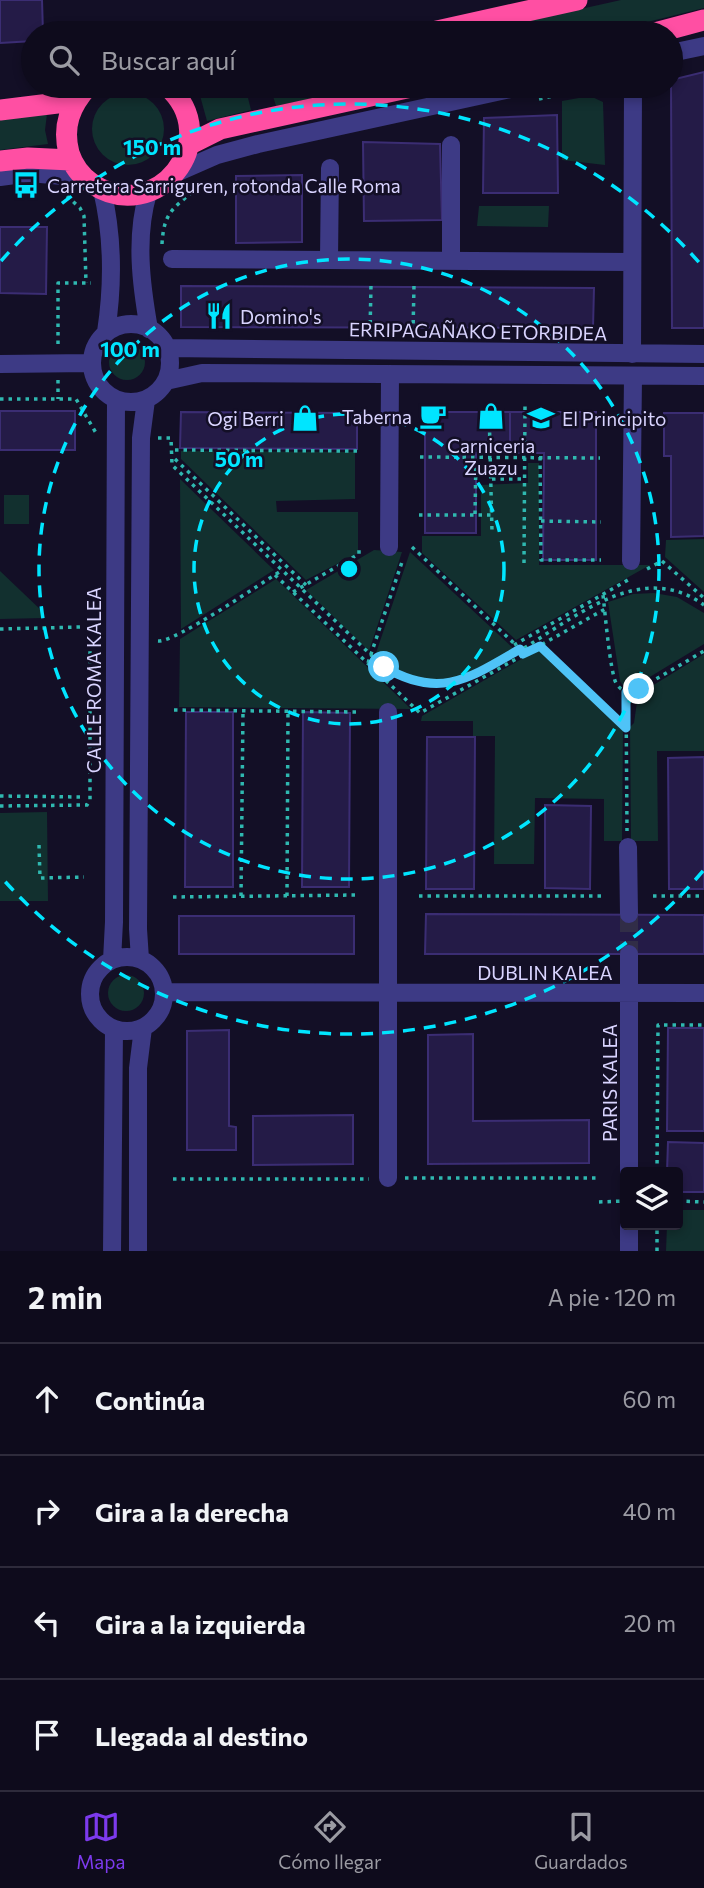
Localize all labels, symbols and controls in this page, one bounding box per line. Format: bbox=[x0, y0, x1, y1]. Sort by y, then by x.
search box bbox=[21, 21, 683, 98]
icon: search bbox=[45, 41, 83, 79]
text: Buscar aquí bbox=[101, 44, 236, 75]
text: 150 m bbox=[123, 134, 181, 159]
bus stop icon: Carretera Sarriguren, rotonda Calle Roma bbox=[11, 170, 41, 200]
place label: Carretera Sarriguren, rotonda Calle Roma bbox=[47, 174, 401, 197]
restaurant icon: Domino's bbox=[204, 301, 234, 331]
place label: Domino's bbox=[240, 305, 322, 328]
street label: ERRIPAGAÑAKO ETORBIDEA bbox=[349, 317, 607, 345]
text: 100 m bbox=[100, 336, 160, 361]
cafe icon: Taberna bbox=[418, 401, 448, 431]
shop icon: Carniceria Zuazu bbox=[476, 401, 506, 431]
shop icon: Ogi Berri bbox=[290, 403, 320, 433]
school or university icon: El Principito bbox=[526, 403, 556, 433]
place label: Taberna bbox=[342, 405, 412, 428]
place label: Ogi Berri bbox=[207, 407, 284, 430]
place label: El Principito bbox=[562, 407, 666, 430]
place label: Carniceria Zuazu bbox=[447, 434, 535, 479]
text: 50 m bbox=[215, 446, 263, 471]
centre of rings bbox=[337, 557, 361, 581]
street label: CALLE ROMA KALEA bbox=[82, 587, 105, 773]
route start bbox=[368, 651, 399, 682]
route end bbox=[623, 673, 654, 704]
street label: DUBLIN KALEA bbox=[477, 961, 613, 984]
street label: PARIS KALEA bbox=[598, 1024, 621, 1142]
map controls bbox=[620, 1167, 683, 1230]
button: layers bbox=[620, 1167, 683, 1230]
text: 2 min bbox=[28, 1278, 103, 1315]
text: A pie · 120 m bbox=[548, 1283, 676, 1311]
icon: ahead bbox=[28, 1380, 66, 1418]
text: Continúa bbox=[95, 1384, 205, 1415]
text: 60 m bbox=[623, 1385, 676, 1413]
icon: right bbox=[28, 1492, 66, 1530]
text: Gira a la derecha bbox=[95, 1496, 289, 1527]
text: 40 m bbox=[623, 1497, 676, 1525]
icon: left bbox=[28, 1604, 66, 1642]
text: Gira a la izquierda bbox=[95, 1608, 306, 1639]
text: 20 m bbox=[624, 1609, 676, 1637]
icon: arrive bbox=[28, 1716, 66, 1754]
text: Llegada al destino bbox=[95, 1720, 308, 1751]
tab: Mapa bbox=[76, 1808, 125, 1873]
tab: Cómo llegar bbox=[278, 1808, 381, 1873]
tab: Guardados bbox=[534, 1808, 628, 1873]

